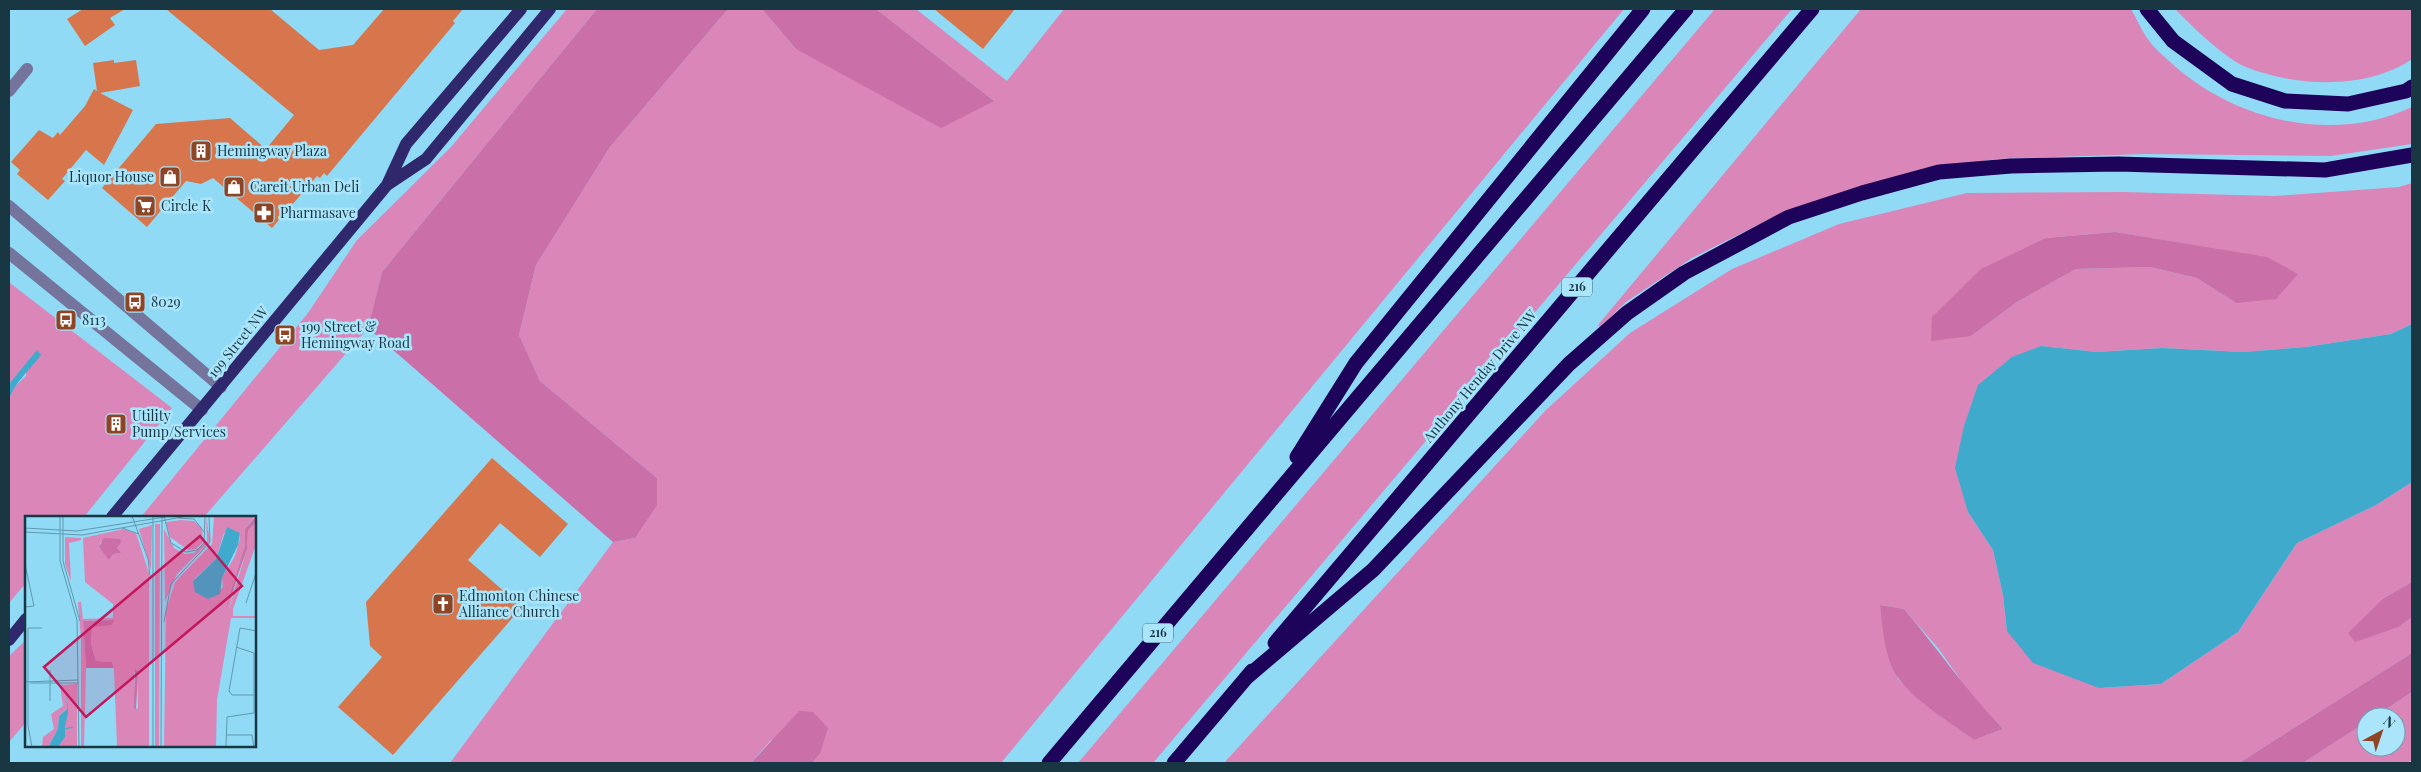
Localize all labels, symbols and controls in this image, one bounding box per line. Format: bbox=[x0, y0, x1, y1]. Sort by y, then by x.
building icon: Hemingway Plaza bbox=[189, 139, 213, 163]
place label: Hemingway Plaza bbox=[217, 141, 327, 160]
shop icon: Liquor House bbox=[158, 165, 182, 189]
place label: Liquor House bbox=[69, 167, 154, 186]
shop icon: Careit Urban Deli bbox=[222, 175, 246, 199]
place label: Careit Urban Deli bbox=[250, 177, 359, 196]
supermarket icon: Circle K bbox=[133, 194, 157, 218]
place label: Circle K bbox=[161, 196, 212, 215]
pharmacy icon: Pharmasave bbox=[252, 201, 276, 225]
place label: Pharmasave bbox=[280, 203, 356, 222]
road number: 216 bbox=[1562, 278, 1592, 296]
bus stop icon: 8029 bbox=[123, 290, 147, 314]
place label: 8029 bbox=[151, 292, 181, 311]
street label: 199 Street NW bbox=[203, 302, 272, 381]
street label: Anthony Henday Drive NW bbox=[1418, 305, 1541, 447]
bus stop icon: 8113 bbox=[54, 308, 78, 332]
place label: 8113 bbox=[82, 310, 106, 329]
place label: 199 Street & Hemingway Road bbox=[301, 317, 410, 352]
bus stop icon: 199 Street & Hemingway Road bbox=[273, 323, 297, 347]
place label: Utility Pump/Services bbox=[132, 406, 226, 441]
building icon: Utility Pump/Services bbox=[104, 412, 128, 436]
inset map bbox=[25, 516, 256, 747]
place label: Edmonton Chinese Alliance Church bbox=[458, 586, 579, 621]
church icon: Edmonton Chinese Alliance Church bbox=[431, 592, 455, 616]
road number: 216 bbox=[1143, 624, 1173, 642]
north arrow bbox=[2356, 707, 2406, 757]
text: N bbox=[2380, 711, 2400, 732]

